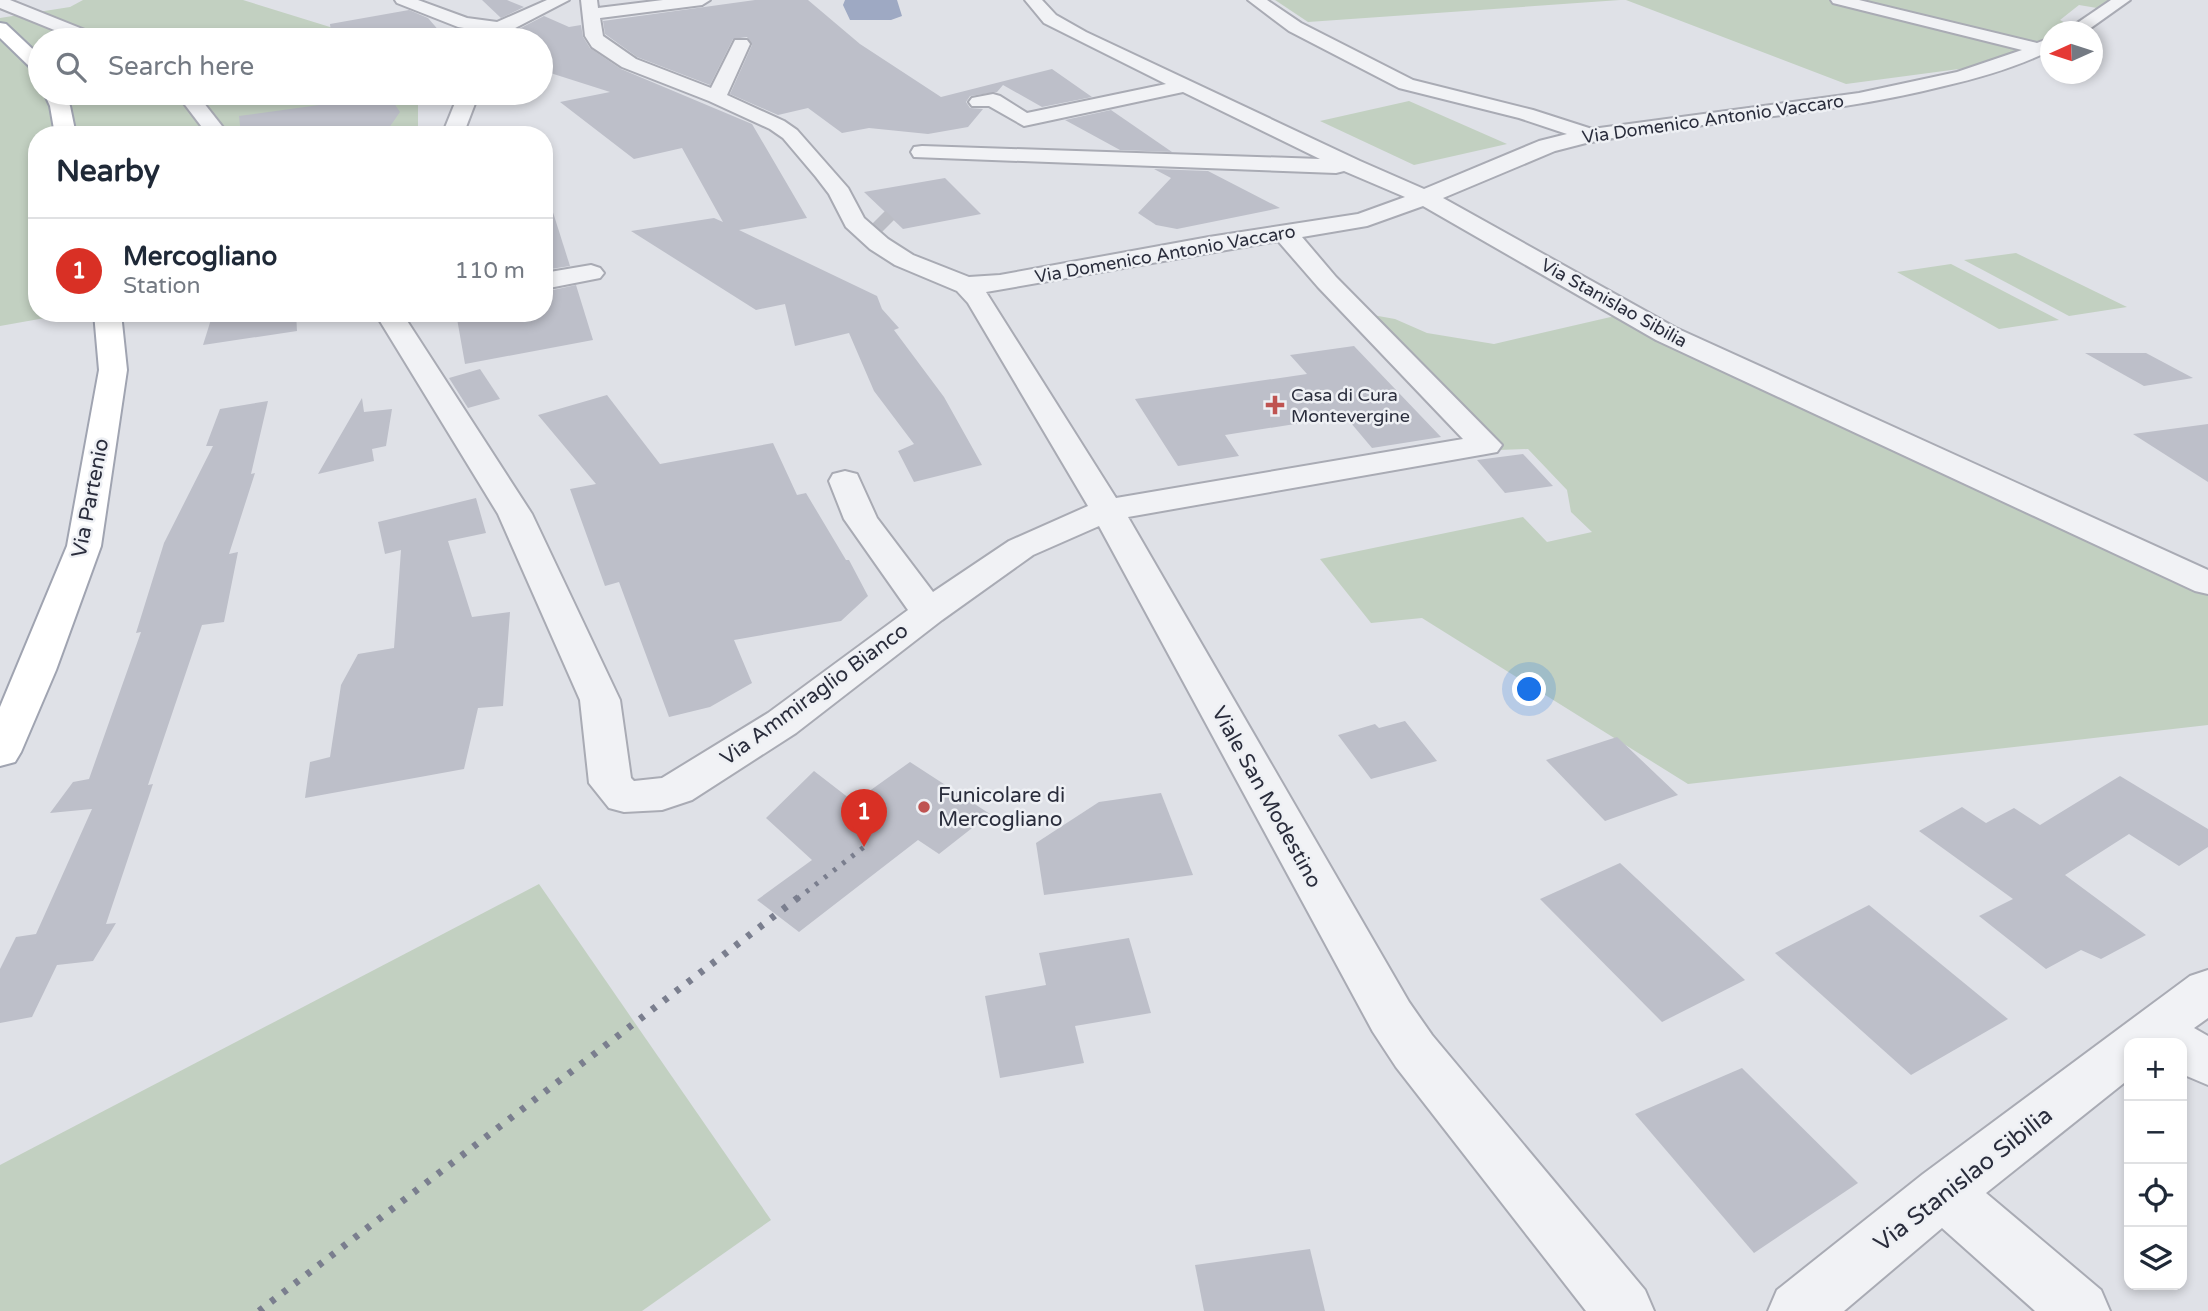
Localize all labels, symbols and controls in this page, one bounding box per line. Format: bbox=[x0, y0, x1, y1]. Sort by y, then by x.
north arrow bbox=[2040, 21, 2103, 84]
search box bbox=[28, 28, 553, 105]
icon: search bbox=[52, 48, 90, 86]
text: Search here bbox=[108, 51, 254, 82]
street label: Via Domenico Antonio Vaccaro bbox=[1581, 90, 1845, 148]
text: Nearby bbox=[56, 153, 160, 190]
street label: Via Domenico Antonio Vaccaro bbox=[1033, 220, 1297, 288]
text: Mercogliano bbox=[123, 241, 277, 272]
street label: Via Stanislao Sibilia bbox=[1537, 254, 1691, 352]
text: 1 bbox=[72, 257, 86, 285]
text: 110 m bbox=[455, 257, 525, 285]
text: Station bbox=[123, 272, 201, 300]
place label: Casa di Cura Montevergine bbox=[1291, 384, 1410, 427]
marker: Casa di Cura Montevergine bbox=[1265, 395, 1285, 415]
street label: Via Partenio bbox=[67, 436, 114, 560]
street label: Via Ammiraglio Bianco bbox=[716, 618, 913, 771]
your location bbox=[1512, 672, 1546, 706]
street label: Viale San Modestino bbox=[1206, 702, 1327, 892]
place label: Funicolare di Mercogliano bbox=[938, 783, 1065, 832]
pin: 1 bbox=[841, 789, 887, 847]
marker: Funicolare di Mercogliano bbox=[916, 799, 932, 815]
map controls bbox=[2124, 1038, 2187, 1290]
button: + bbox=[2124, 1038, 2187, 1101]
street label: Via Stanislao Sibilia bbox=[1868, 1101, 2058, 1258]
button: − bbox=[2124, 1101, 2187, 1164]
button: locate bbox=[2124, 1164, 2187, 1227]
button: layers bbox=[2124, 1227, 2187, 1290]

